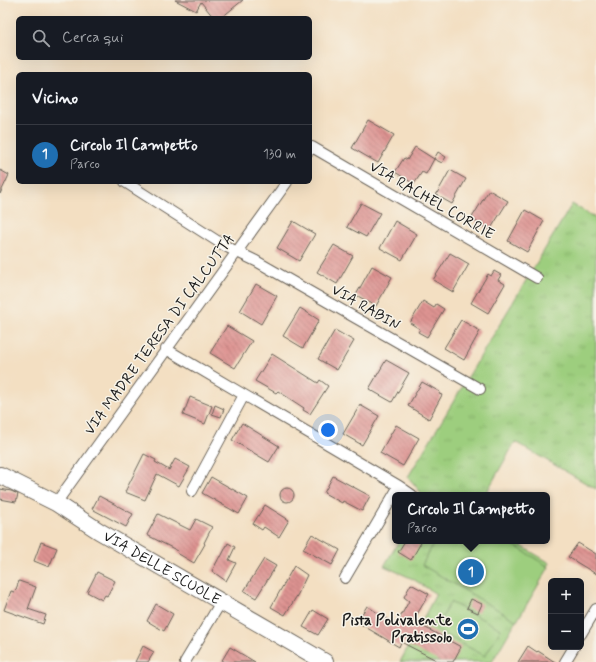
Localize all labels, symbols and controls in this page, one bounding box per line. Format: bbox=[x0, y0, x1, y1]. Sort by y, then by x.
search box bbox=[16, 16, 312, 60]
icon: search bbox=[30, 27, 52, 49]
text: Cerca qui bbox=[62, 28, 123, 48]
text: Vicino bbox=[32, 87, 78, 109]
text: Circolo Il Campetto bbox=[70, 136, 198, 156]
text: 1 bbox=[42, 146, 48, 163]
text: 130 m bbox=[263, 146, 296, 163]
text: Parco bbox=[70, 156, 100, 173]
street label: VIA RACHEL CORRIE bbox=[365, 157, 498, 245]
street label: VIA MADRE TERESA DI CALCUTTA bbox=[80, 230, 240, 439]
street label: VIA RABIN bbox=[328, 280, 404, 336]
your location bbox=[318, 420, 338, 440]
popup bbox=[392, 492, 550, 544]
text: Circolo Il Campetto bbox=[407, 500, 535, 520]
text: Parco bbox=[407, 520, 437, 537]
street label: VIA DELLE SCUOLE bbox=[99, 527, 224, 611]
pin: 1 bbox=[458, 557, 484, 587]
map controls bbox=[548, 578, 584, 650]
button: + bbox=[548, 578, 584, 614]
place label: Pista Polivalente Pratissolo bbox=[342, 611, 452, 648]
button: − bbox=[548, 614, 584, 650]
sports icon: Pista Polivalente Pratissolo bbox=[455, 616, 481, 642]

